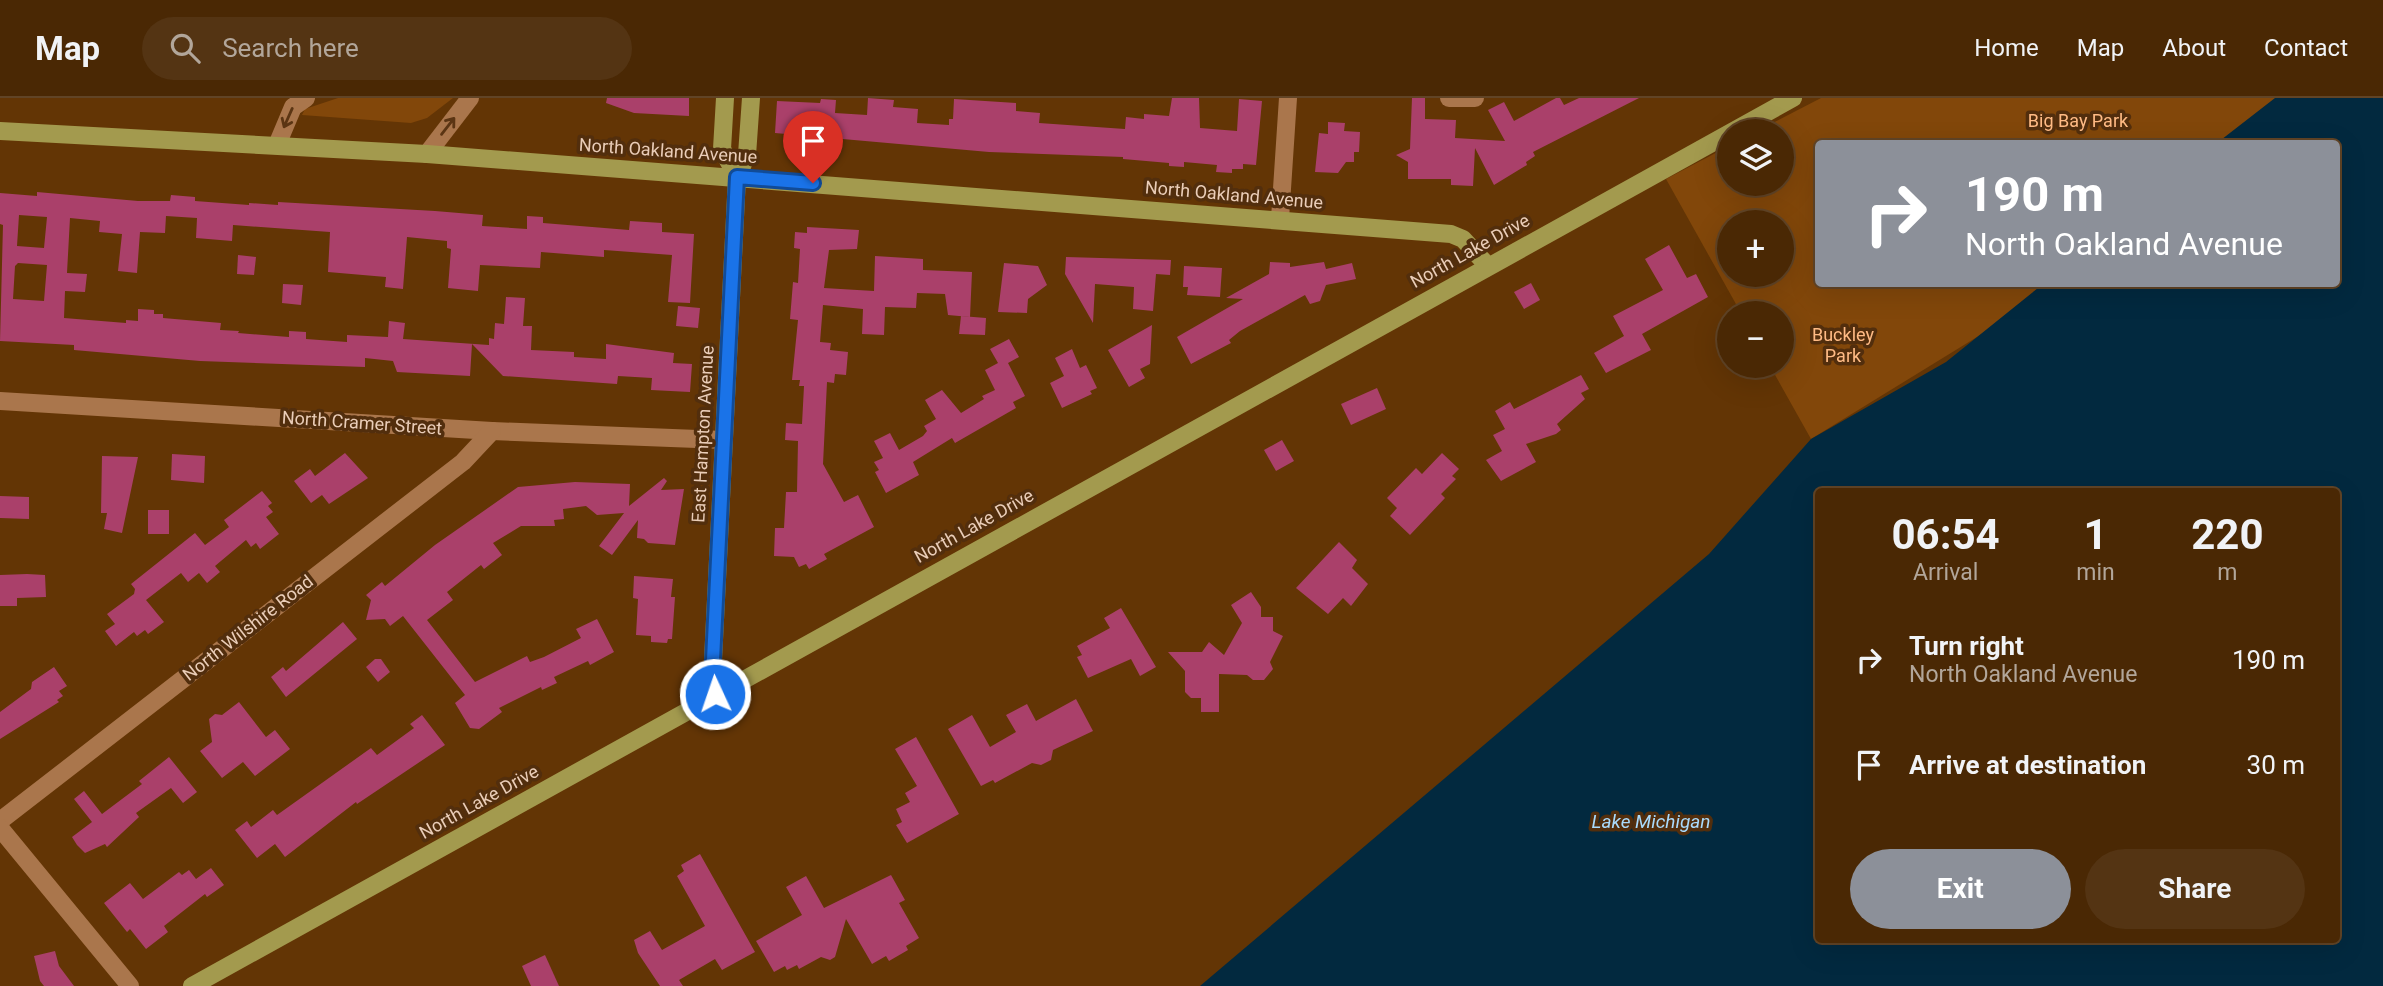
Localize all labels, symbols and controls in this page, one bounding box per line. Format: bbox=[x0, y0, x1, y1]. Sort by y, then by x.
search box bbox=[142, 17, 632, 80]
text: Map bbox=[35, 29, 100, 68]
icon: search bbox=[166, 29, 204, 67]
text: Search here bbox=[222, 33, 359, 63]
text: Home bbox=[1974, 34, 2039, 62]
text: Map bbox=[2077, 34, 2124, 62]
text: About bbox=[2162, 34, 2226, 62]
text: Contact bbox=[2264, 34, 2348, 62]
one-way arrow bbox=[281, 107, 294, 129]
park label: Big Bay Park bbox=[2028, 110, 2129, 131]
pin bbox=[783, 111, 843, 183]
one-way arrow bbox=[441, 117, 456, 135]
map controls bbox=[1717, 119, 1794, 378]
button: layers bbox=[1717, 119, 1794, 196]
icon: arrive bbox=[794, 122, 832, 160]
street label: North Oakland Avenue bbox=[578, 134, 758, 167]
text: 190 m bbox=[1965, 166, 2104, 223]
icon: right bbox=[1850, 168, 1941, 259]
street label: North Oakland Avenue bbox=[1144, 176, 1324, 213]
street label: North Lake Drive bbox=[1407, 209, 1533, 292]
button: + bbox=[1717, 210, 1794, 287]
text: North Oakland Avenue bbox=[1965, 225, 2283, 263]
button: − bbox=[1717, 301, 1794, 378]
park label: Buckley Park bbox=[1812, 324, 1874, 366]
street label: East Hampton Avenue bbox=[687, 345, 718, 523]
street label: North Cramer Street bbox=[281, 406, 443, 439]
street label: North Lake Drive bbox=[911, 484, 1037, 567]
text: 06:54 bbox=[1892, 510, 2000, 559]
text: 1 bbox=[2083, 510, 2108, 559]
text: 220 bbox=[2191, 510, 2264, 559]
text: Arrival bbox=[1913, 559, 1978, 586]
text: min bbox=[2076, 559, 2115, 586]
text: m bbox=[2217, 559, 2237, 586]
street label: North Wilshire Road bbox=[178, 570, 317, 685]
text: Turn right bbox=[1909, 631, 2024, 661]
icon: right bbox=[1850, 641, 1888, 679]
text: 190 m bbox=[2232, 645, 2305, 675]
position arrow bbox=[678, 657, 752, 731]
text: North Oakland Avenue bbox=[1909, 661, 2137, 688]
icon: arrive bbox=[1850, 746, 1888, 784]
text: Arrive at destination bbox=[1909, 750, 2146, 780]
text: 30 m bbox=[2247, 750, 2305, 780]
street label: North Lake Drive bbox=[416, 760, 542, 843]
water label: Lake Michigan bbox=[1592, 810, 1710, 833]
button: Exit bbox=[1850, 849, 2071, 929]
button: Share bbox=[2085, 849, 2305, 929]

